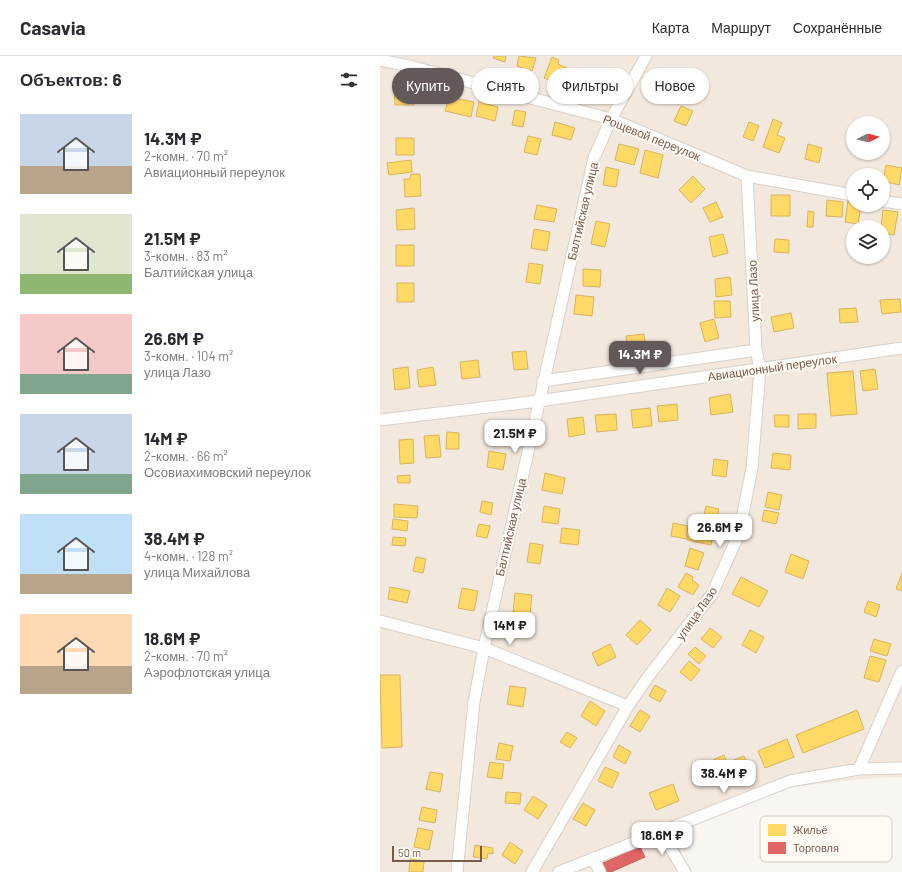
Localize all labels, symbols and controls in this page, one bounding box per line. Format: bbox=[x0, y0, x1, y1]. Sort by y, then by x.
text: Casavia bbox=[20, 16, 86, 39]
text: Карта bbox=[652, 19, 689, 36]
text: Маршрут bbox=[711, 19, 771, 36]
text: Сохранённые bbox=[793, 19, 882, 36]
chip: Купить bbox=[392, 68, 464, 104]
chip: Снять bbox=[472, 68, 539, 104]
chip: Фильтры bbox=[547, 68, 633, 104]
chip: Новое bbox=[641, 68, 709, 104]
text: Объектов: 6 bbox=[20, 69, 122, 89]
icon: filters bbox=[338, 69, 360, 91]
street label: Рощевой переулок bbox=[601, 111, 703, 164]
north arrow bbox=[846, 116, 890, 160]
map controls bbox=[846, 116, 890, 264]
text: 14.3M ₽ bbox=[144, 128, 202, 148]
icon: home bbox=[52, 130, 100, 178]
text: 2-комн. · 70 m² bbox=[144, 148, 228, 164]
street label: Балтийская улица bbox=[564, 160, 601, 262]
text: Авиационный переулок bbox=[144, 164, 285, 180]
button: locate bbox=[846, 168, 890, 212]
button: layers bbox=[846, 220, 890, 264]
text: 21.5M ₽ bbox=[144, 228, 201, 248]
icon: home bbox=[52, 230, 100, 278]
text: 3-комн. · 83 m² bbox=[144, 248, 228, 264]
street label: улица Лазо bbox=[744, 259, 763, 322]
text: Балтийская улица bbox=[144, 264, 253, 280]
text: 26.6M ₽ bbox=[144, 328, 204, 348]
icon: home bbox=[52, 330, 100, 378]
pin: 14.3M ₽ bbox=[603, 341, 677, 375]
text: 14.3M ₽ bbox=[618, 346, 662, 362]
text: 3-комн. · 104 m² bbox=[144, 348, 233, 364]
street label: Авиационный переулок bbox=[707, 351, 838, 384]
text: улица Лазо bbox=[144, 364, 211, 380]
pin: 21.5M ₽ bbox=[478, 420, 552, 454]
text: 21.5M ₽ bbox=[493, 425, 537, 441]
text: 14M ₽ bbox=[144, 428, 188, 448]
icon: home bbox=[52, 430, 100, 478]
text: 2-комн. · 66 m² bbox=[144, 448, 228, 464]
text: Осовиахимовский переулок bbox=[144, 464, 311, 480]
street label: Балтийская улица bbox=[492, 476, 529, 578]
pin: 26.6M ₽ bbox=[683, 514, 757, 548]
text: 26.6M ₽ bbox=[697, 519, 743, 535]
text: 38.4M ₽ bbox=[144, 528, 205, 548]
icon: home bbox=[52, 530, 100, 578]
text: 4-комн. · 128 m² bbox=[144, 548, 233, 564]
text: улица Михайлова bbox=[144, 564, 250, 580]
street label: улица Лазо bbox=[673, 583, 720, 643]
pin: 14M ₽ bbox=[482, 612, 538, 646]
text: 14M ₽ bbox=[493, 617, 527, 633]
text: 18.6M ₽ bbox=[144, 628, 200, 648]
icon: home bbox=[52, 630, 100, 678]
text: 2-комн. · 70 m² bbox=[144, 648, 228, 664]
text: Аэрофлотская улица bbox=[144, 664, 270, 680]
pin: 38.4M ₽ bbox=[687, 760, 761, 794]
text: 38.4M ₽ bbox=[701, 765, 747, 781]
legend bbox=[760, 816, 892, 862]
pin: 18.6M ₽ bbox=[625, 822, 699, 856]
text: Жильё bbox=[793, 823, 828, 836]
text: 18.6M ₽ bbox=[640, 827, 684, 843]
text: Торговля bbox=[793, 841, 839, 854]
scale bar bbox=[392, 844, 482, 863]
text: 50 m bbox=[398, 846, 421, 859]

